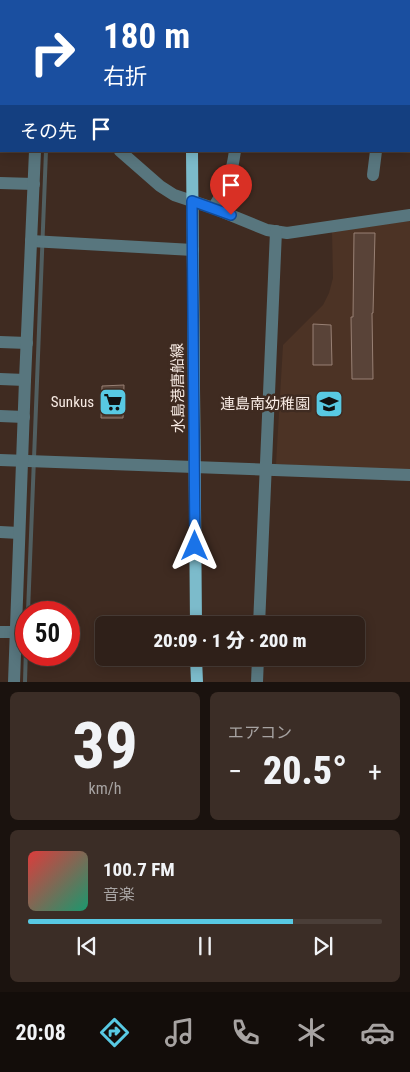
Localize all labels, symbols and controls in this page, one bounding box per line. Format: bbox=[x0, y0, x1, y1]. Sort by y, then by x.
text: 180 m bbox=[103, 16, 190, 57]
icon: right bbox=[20, 20, 85, 85]
text: 右折 bbox=[103, 64, 147, 89]
icon: arrive bbox=[87, 115, 115, 143]
text: その先 bbox=[20, 120, 77, 143]
pin bbox=[210, 164, 252, 215]
icon: arrive bbox=[217, 171, 245, 199]
street label: 水島港唐船線 bbox=[168, 343, 188, 433]
supermarket icon: Sunkus bbox=[98, 387, 128, 417]
school or university icon: 連島南幼稚園 bbox=[314, 389, 344, 419]
place label: Sunkus bbox=[51, 393, 94, 411]
place label: 連島南幼稚園 bbox=[220, 395, 310, 413]
position arrow bbox=[168, 519, 220, 571]
speed limit sign: 50 bbox=[15, 601, 80, 666]
text: 20:09 · 1 分 · 200 m bbox=[153, 629, 307, 652]
text: 39 bbox=[72, 708, 138, 784]
text: エアコン bbox=[228, 723, 292, 742]
text: 20.5° bbox=[263, 749, 347, 793]
text: − bbox=[228, 755, 242, 788]
text: + bbox=[368, 755, 382, 788]
text: km/h bbox=[89, 779, 121, 798]
text: 100.7 FM bbox=[103, 858, 175, 881]
text: 音楽 bbox=[103, 885, 135, 904]
icon: previous bbox=[73, 932, 101, 960]
icon: pause bbox=[191, 932, 219, 960]
icon: next bbox=[309, 932, 337, 960]
icon: directions bbox=[97, 1015, 132, 1050]
icon: music bbox=[162, 1015, 197, 1050]
icon: phone bbox=[228, 1015, 263, 1050]
icon: climate bbox=[294, 1015, 329, 1050]
icon: car bbox=[360, 1015, 395, 1050]
text: 20:08 bbox=[15, 1020, 66, 1045]

